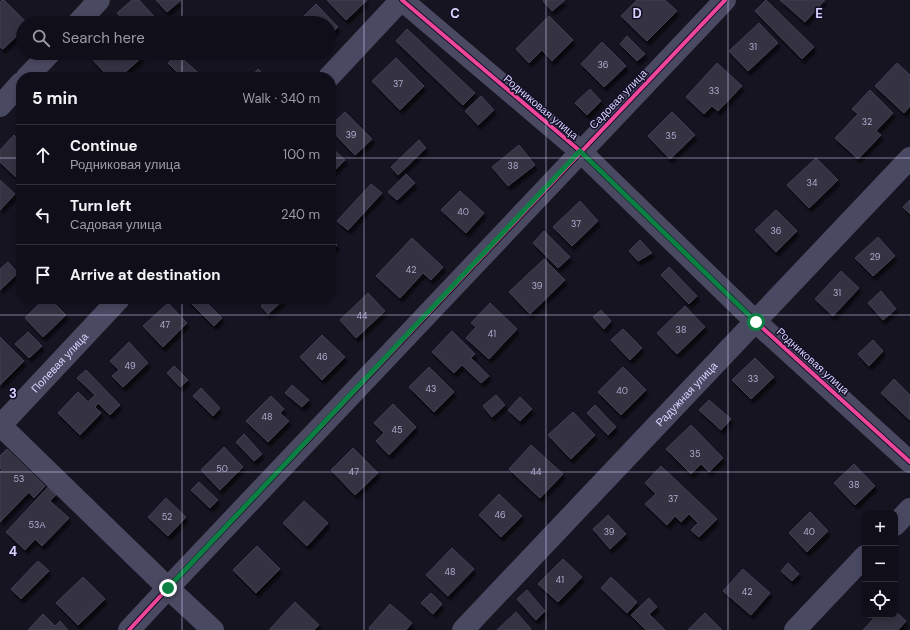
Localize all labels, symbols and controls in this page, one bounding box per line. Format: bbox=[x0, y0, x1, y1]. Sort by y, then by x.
text: C bbox=[450, 5, 460, 22]
text: D bbox=[632, 5, 642, 22]
text: E bbox=[815, 5, 823, 22]
search box bbox=[16, 16, 336, 60]
icon: search bbox=[30, 27, 52, 49]
text: Search here bbox=[62, 28, 145, 48]
house number: 31 bbox=[749, 41, 757, 53]
house number: 36 bbox=[598, 59, 609, 71]
street label: Садовая улица bbox=[586, 66, 651, 132]
street label: Родниковая улица bbox=[501, 72, 582, 143]
house number: 37 bbox=[393, 78, 403, 90]
house number: 33 bbox=[709, 85, 719, 97]
text: 5 min bbox=[32, 87, 78, 109]
text: Walk · 340 m bbox=[243, 90, 320, 107]
house number: 32 bbox=[862, 116, 872, 128]
house number: 39 bbox=[346, 129, 357, 141]
house number: 35 bbox=[666, 130, 676, 142]
text: Continue bbox=[70, 136, 138, 156]
icon: ahead bbox=[32, 144, 54, 166]
text: 100 m bbox=[283, 146, 320, 163]
text: Родниковая улица bbox=[70, 156, 180, 173]
house number: 38 bbox=[508, 160, 518, 172]
house number: 34 bbox=[807, 177, 818, 189]
text: Turn left bbox=[70, 196, 131, 216]
icon: left bbox=[32, 204, 54, 226]
text: 240 m bbox=[281, 206, 320, 223]
house number: 40 bbox=[457, 206, 469, 218]
text: Садовая улица bbox=[70, 216, 162, 233]
house number: 37 bbox=[571, 218, 581, 230]
house number: 36 bbox=[771, 225, 782, 237]
house number: 29 bbox=[870, 251, 881, 263]
icon: arrive bbox=[32, 264, 54, 286]
house number: 42 bbox=[406, 264, 416, 276]
text: Arrive at destination bbox=[70, 265, 221, 285]
house number: 39 bbox=[532, 280, 543, 292]
house number: 31 bbox=[833, 287, 841, 299]
house number: 44 bbox=[357, 310, 368, 322]
route start bbox=[747, 313, 765, 331]
house number: 47 bbox=[160, 319, 170, 331]
house number: 38 bbox=[676, 324, 686, 336]
street label: Родниковая улица bbox=[774, 325, 853, 398]
house number: 41 bbox=[488, 328, 496, 340]
street label: Полевая улица bbox=[28, 329, 92, 396]
house number: 46 bbox=[316, 351, 328, 363]
street label: Радужная улица bbox=[653, 358, 721, 429]
house number: 49 bbox=[124, 360, 136, 372]
house number: 33 bbox=[748, 373, 758, 385]
house number: 43 bbox=[426, 383, 436, 395]
text: 3 bbox=[9, 385, 17, 402]
house number: 40 bbox=[616, 385, 628, 397]
house number: 48 bbox=[262, 411, 272, 423]
house number: 45 bbox=[392, 424, 402, 436]
house number: 35 bbox=[690, 448, 700, 460]
house number: 50 bbox=[216, 463, 228, 475]
house number: 47 bbox=[349, 466, 359, 478]
house number: 44 bbox=[531, 466, 542, 478]
house number: 53 bbox=[14, 473, 24, 485]
house number: 38 bbox=[849, 479, 859, 491]
house number: 37 bbox=[668, 493, 678, 505]
house number: 46 bbox=[494, 509, 506, 521]
map controls bbox=[862, 510, 898, 618]
button: + bbox=[862, 510, 898, 546]
house number: 52 bbox=[162, 511, 172, 523]
house number: 53А bbox=[29, 519, 45, 531]
house number: 39 bbox=[604, 526, 615, 538]
house number: 40 bbox=[803, 526, 815, 538]
text: 4 bbox=[9, 543, 17, 560]
button: − bbox=[862, 546, 898, 582]
house number: 48 bbox=[445, 566, 455, 578]
house number: 41 bbox=[556, 574, 564, 586]
route end bbox=[159, 579, 177, 597]
button: locate bbox=[862, 582, 898, 618]
house number: 42 bbox=[742, 586, 752, 598]

